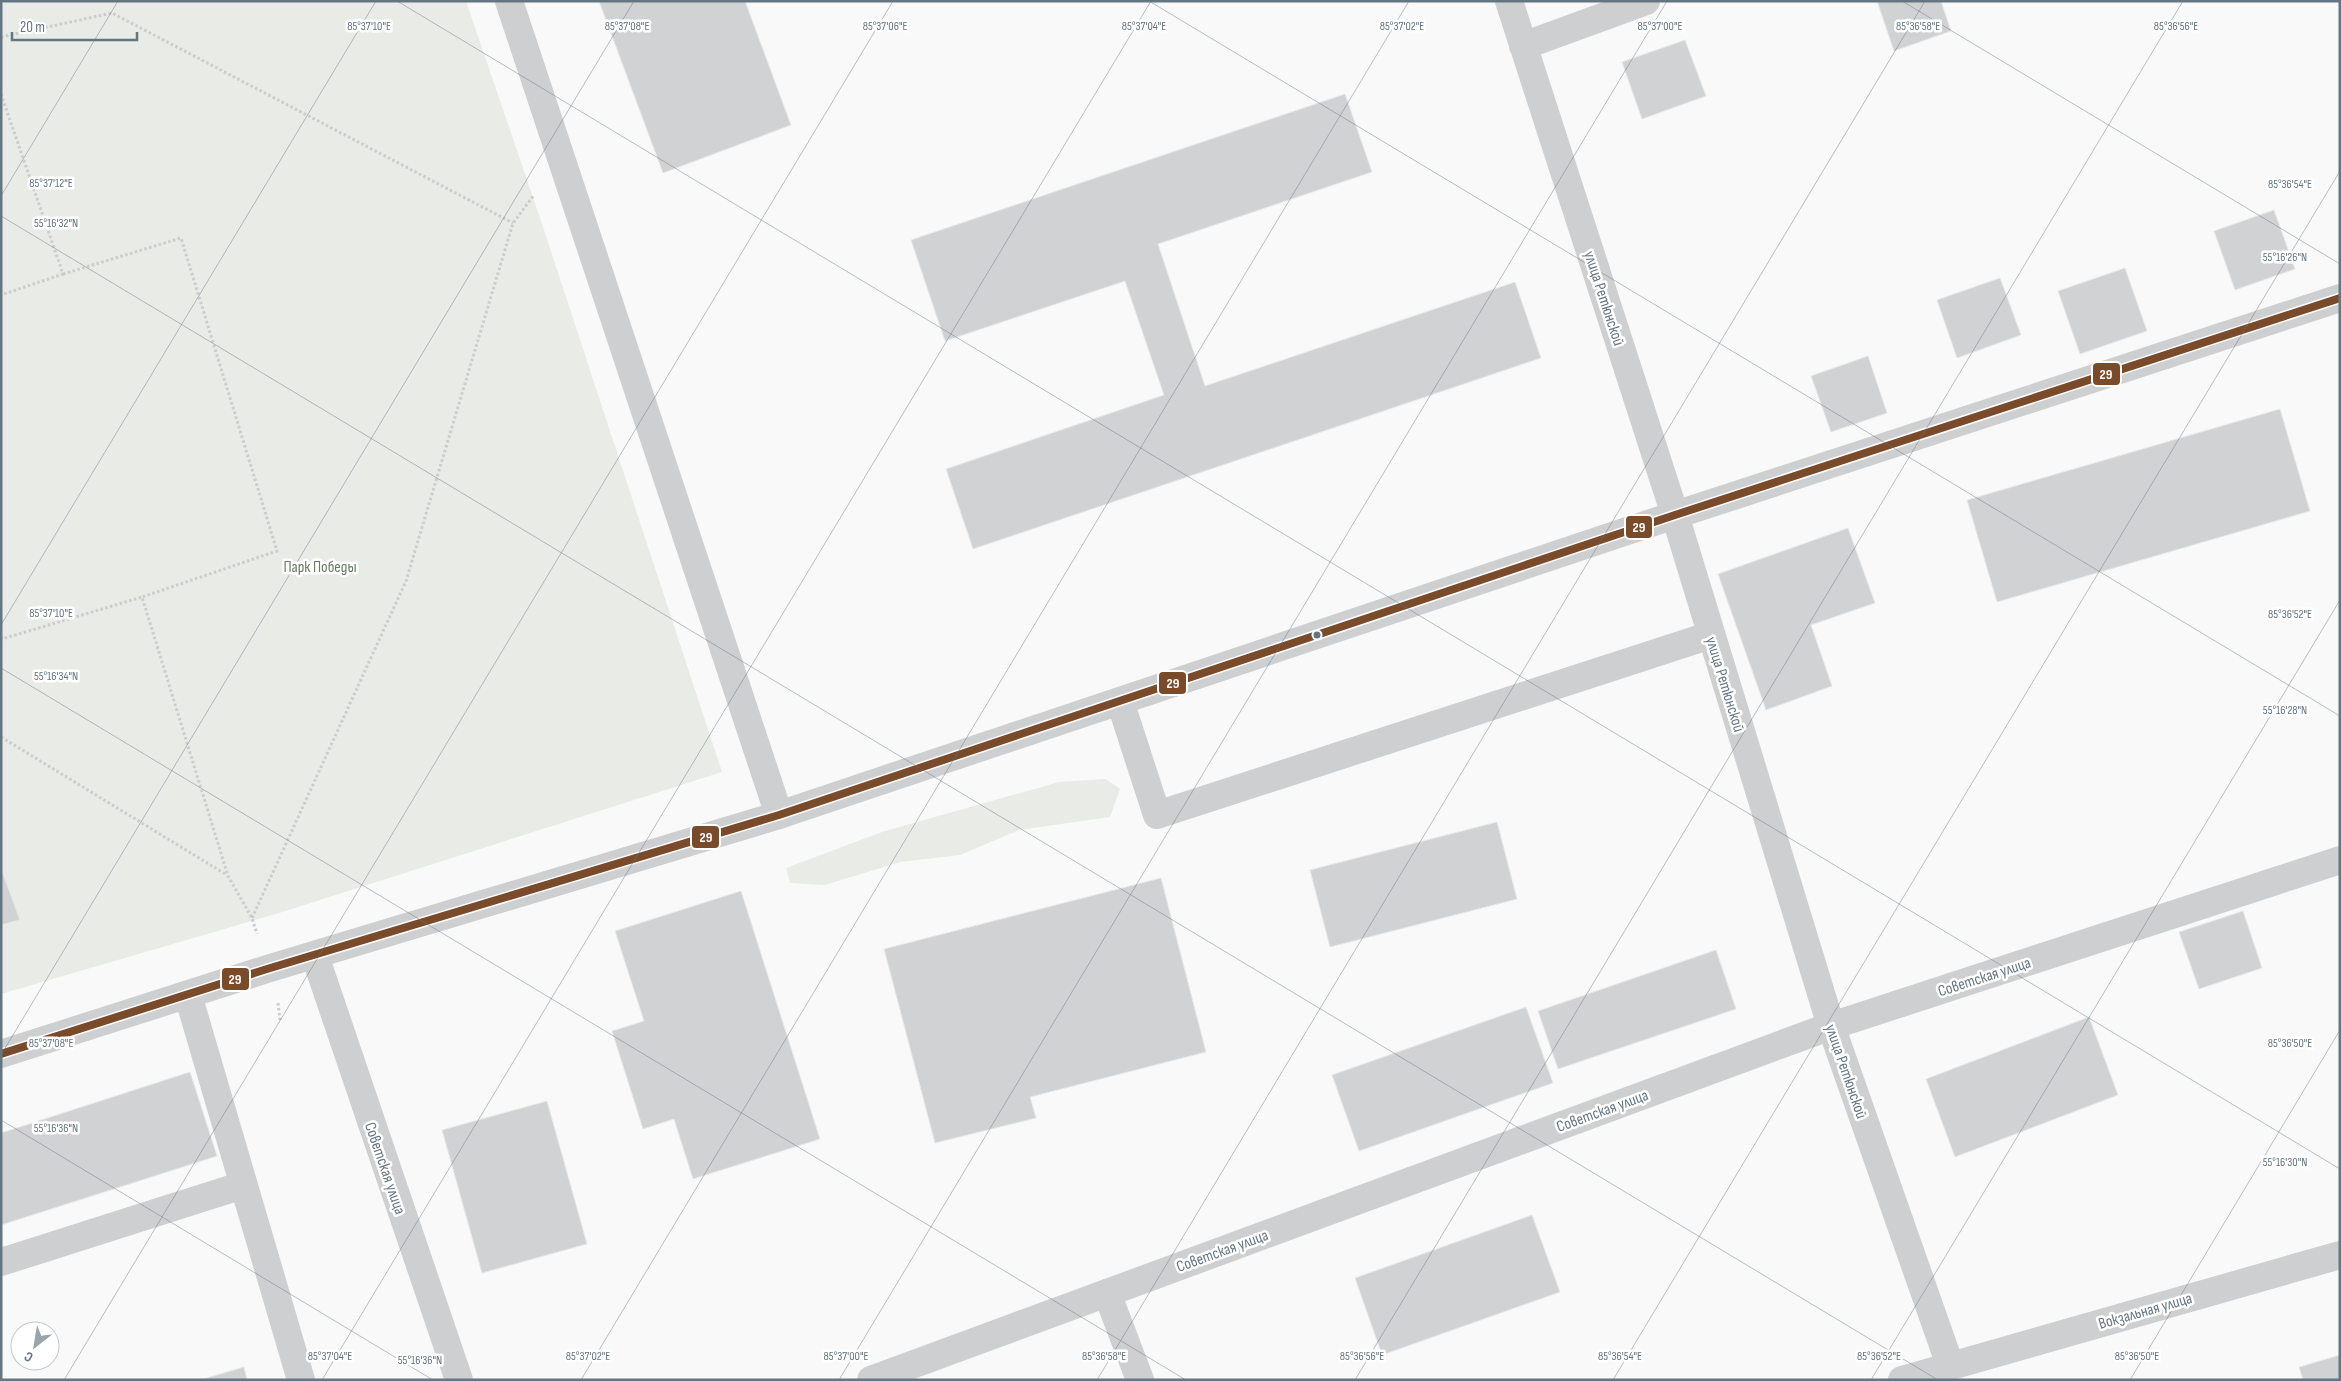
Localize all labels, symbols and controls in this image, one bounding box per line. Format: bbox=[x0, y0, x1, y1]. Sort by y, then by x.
scale bar bbox=[12, 10, 138, 42]
text: 20 m bbox=[20, 18, 45, 37]
text: 85°37'10"E bbox=[347, 19, 391, 34]
text: 85°37'08"E bbox=[605, 19, 649, 34]
text: 85°37'06"E bbox=[863, 19, 907, 34]
text: 85°37'04"E bbox=[1122, 19, 1166, 34]
text: 85°37'02"E bbox=[1380, 19, 1424, 34]
text: 85°37'00"E bbox=[1638, 19, 1682, 34]
text: 85°36'58"E bbox=[1896, 19, 1940, 34]
text: 85°36'56"E bbox=[2154, 19, 2198, 34]
text: 85°37'12"E bbox=[29, 176, 73, 191]
text: 85°36'54"E bbox=[2268, 177, 2312, 192]
text: 55°16'32"N bbox=[34, 216, 78, 231]
street label: улица Ретюнской bbox=[1579, 249, 1628, 348]
text: 55°16'26"N bbox=[2263, 250, 2307, 265]
line badge: 29 bbox=[2092, 362, 2121, 386]
text: 29 bbox=[2100, 366, 2113, 383]
line badge: 29 bbox=[1625, 515, 1653, 539]
text: 29 bbox=[1633, 519, 1646, 536]
park label: Парк Победы bbox=[283, 558, 357, 577]
text: 85°37'10"E bbox=[29, 606, 73, 621]
text: 85°36'52"E bbox=[2268, 607, 2312, 622]
unlabelled marker bbox=[1312, 630, 1322, 640]
street label: улица Ретюнской bbox=[1701, 635, 1748, 734]
text: 55°16'34"N bbox=[34, 669, 78, 684]
line badge: 29 bbox=[1158, 671, 1187, 695]
text: 29 bbox=[1167, 675, 1180, 692]
text: 55°16'28"N bbox=[2263, 703, 2307, 718]
line badge: 29 bbox=[691, 825, 720, 849]
text: 29 bbox=[700, 829, 713, 846]
street label: Советская улица bbox=[1936, 954, 2033, 1001]
line badge: 29 bbox=[221, 967, 250, 991]
text: 29 bbox=[229, 971, 242, 988]
street label: улица Ретюнской bbox=[1821, 1022, 1871, 1121]
text: 85°37'08"E bbox=[29, 1036, 73, 1051]
text: 85°36'50"E bbox=[2268, 1036, 2312, 1051]
street label: Советская улица bbox=[1554, 1086, 1651, 1137]
street label: Советская улица bbox=[360, 1120, 409, 1217]
text: 55°16'36"N bbox=[34, 1121, 78, 1136]
text: 55°16'30"N bbox=[2263, 1155, 2307, 1170]
street label: Советская улица bbox=[1174, 1226, 1271, 1277]
street label: Вокзальная улица bbox=[2096, 1289, 2194, 1334]
north arrow bbox=[10, 1321, 60, 1371]
text: С bbox=[21, 1348, 36, 1366]
text: 85°37'04"E bbox=[308, 1349, 352, 1364]
text: 85°37'02"E bbox=[566, 1349, 610, 1364]
text: 85°37'00"E bbox=[824, 1349, 868, 1364]
text: 85°36'58"E bbox=[1082, 1349, 1126, 1364]
text: 85°36'56"E bbox=[1340, 1349, 1384, 1364]
text: 85°36'54"E bbox=[1598, 1349, 1642, 1364]
text: 85°36'52"E bbox=[1857, 1349, 1901, 1364]
text: 85°36'50"E bbox=[2115, 1349, 2159, 1364]
text: 55°16'36"N bbox=[398, 1353, 442, 1368]

